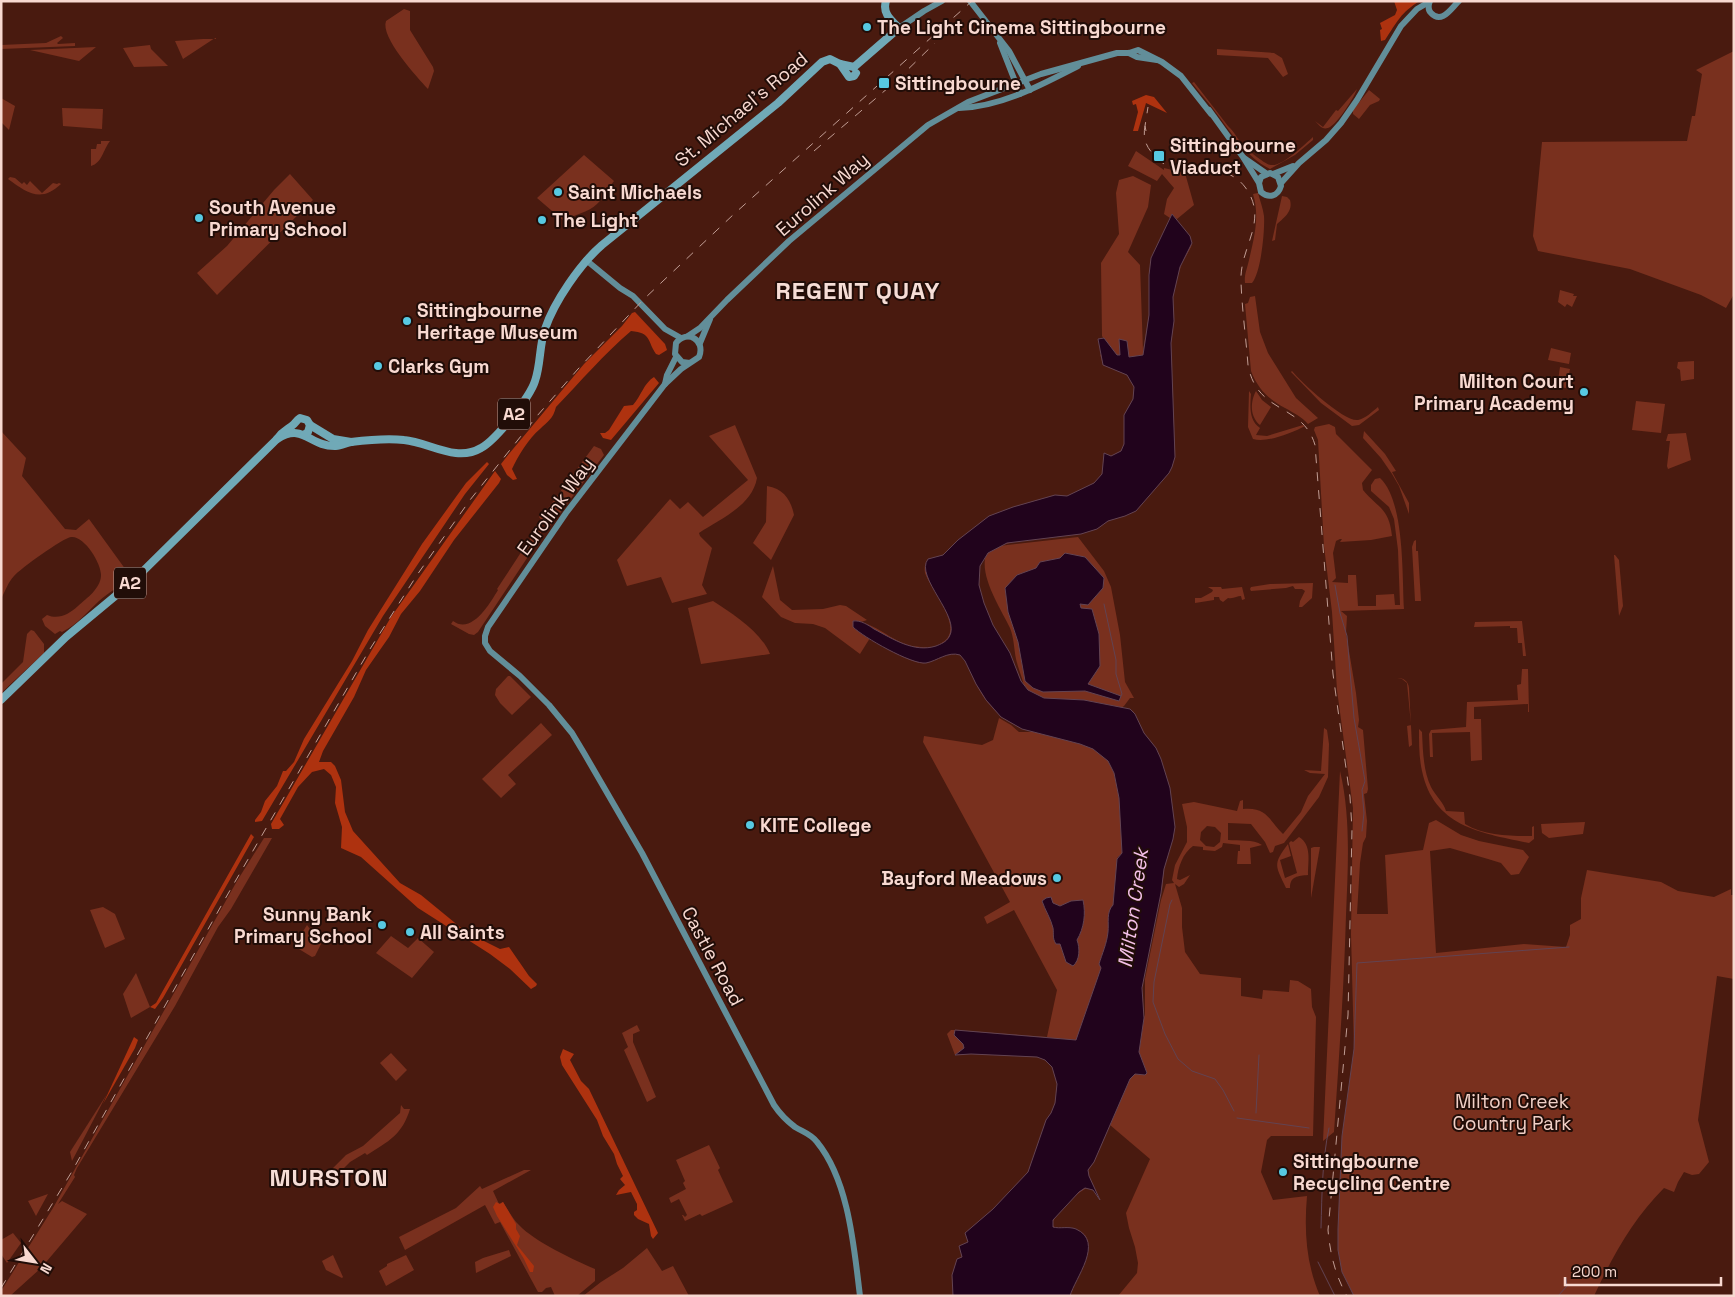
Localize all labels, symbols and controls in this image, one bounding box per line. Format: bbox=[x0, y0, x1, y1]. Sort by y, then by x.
place label: The Light Cinema Sittingbourne bbox=[877, 15, 1166, 40]
marker: The Light Cinema Sittingbourne bbox=[861, 21, 873, 33]
street label: St. Michael's Road bbox=[670, 46, 813, 172]
place label: Sittingbourne bbox=[895, 71, 1021, 96]
marker: Sittingbourne bbox=[877, 76, 891, 90]
place label: Sittingbourne Viaduct bbox=[1170, 133, 1296, 180]
street label: Eurolink Way bbox=[771, 147, 874, 242]
marker: Sittingbourne Viaduct bbox=[1152, 149, 1166, 163]
place label: Saint Michaels bbox=[568, 180, 702, 205]
marker: Saint Michaels bbox=[552, 186, 564, 198]
place label: South Avenue Primary School bbox=[209, 195, 347, 242]
place label: The Light bbox=[552, 208, 638, 233]
marker: South Avenue Primary School bbox=[193, 212, 205, 224]
marker: The Light bbox=[536, 214, 548, 226]
district label: REGENT QUAY bbox=[776, 275, 940, 306]
place label: Sittingbourne Heritage Museum bbox=[417, 298, 578, 345]
marker: Sittingbourne Heritage Museum bbox=[401, 315, 413, 327]
place label: Clarks Gym bbox=[388, 354, 490, 379]
marker: Clarks Gym bbox=[372, 360, 384, 372]
place label: Milton Court Primary Academy bbox=[1414, 369, 1574, 416]
marker: Milton Court Primary Academy bbox=[1578, 386, 1590, 398]
road number: A2 bbox=[498, 398, 530, 429]
street label: Eurolink Way bbox=[511, 452, 599, 560]
road number: A2 bbox=[114, 568, 146, 598]
place label: KITE College bbox=[760, 813, 871, 838]
marker: KITE College bbox=[744, 819, 756, 831]
water label: Milton Creek bbox=[1112, 844, 1155, 969]
place label: Bayford Meadows bbox=[881, 866, 1047, 891]
marker: Bayford Meadows bbox=[1051, 872, 1063, 884]
place label: Sunny Bank Primary School bbox=[234, 902, 372, 949]
street label: Castle Road bbox=[676, 902, 749, 1010]
marker: Sunny Bank Primary School bbox=[376, 919, 388, 931]
place label: All Saints bbox=[420, 920, 505, 945]
marker: All Saints bbox=[404, 926, 416, 938]
park label: Milton Creek Country Park bbox=[1453, 1089, 1571, 1136]
place label: Sittingbourne Recycling Centre bbox=[1293, 1149, 1450, 1196]
district label: MURSTON bbox=[269, 1162, 389, 1193]
marker: Sittingbourne Recycling Centre bbox=[1277, 1166, 1289, 1178]
north arrow bbox=[10, 1237, 60, 1287]
scale bar bbox=[1565, 1254, 1721, 1286]
text: N bbox=[36, 1260, 56, 1277]
text: 200 m bbox=[1572, 1262, 1617, 1281]

